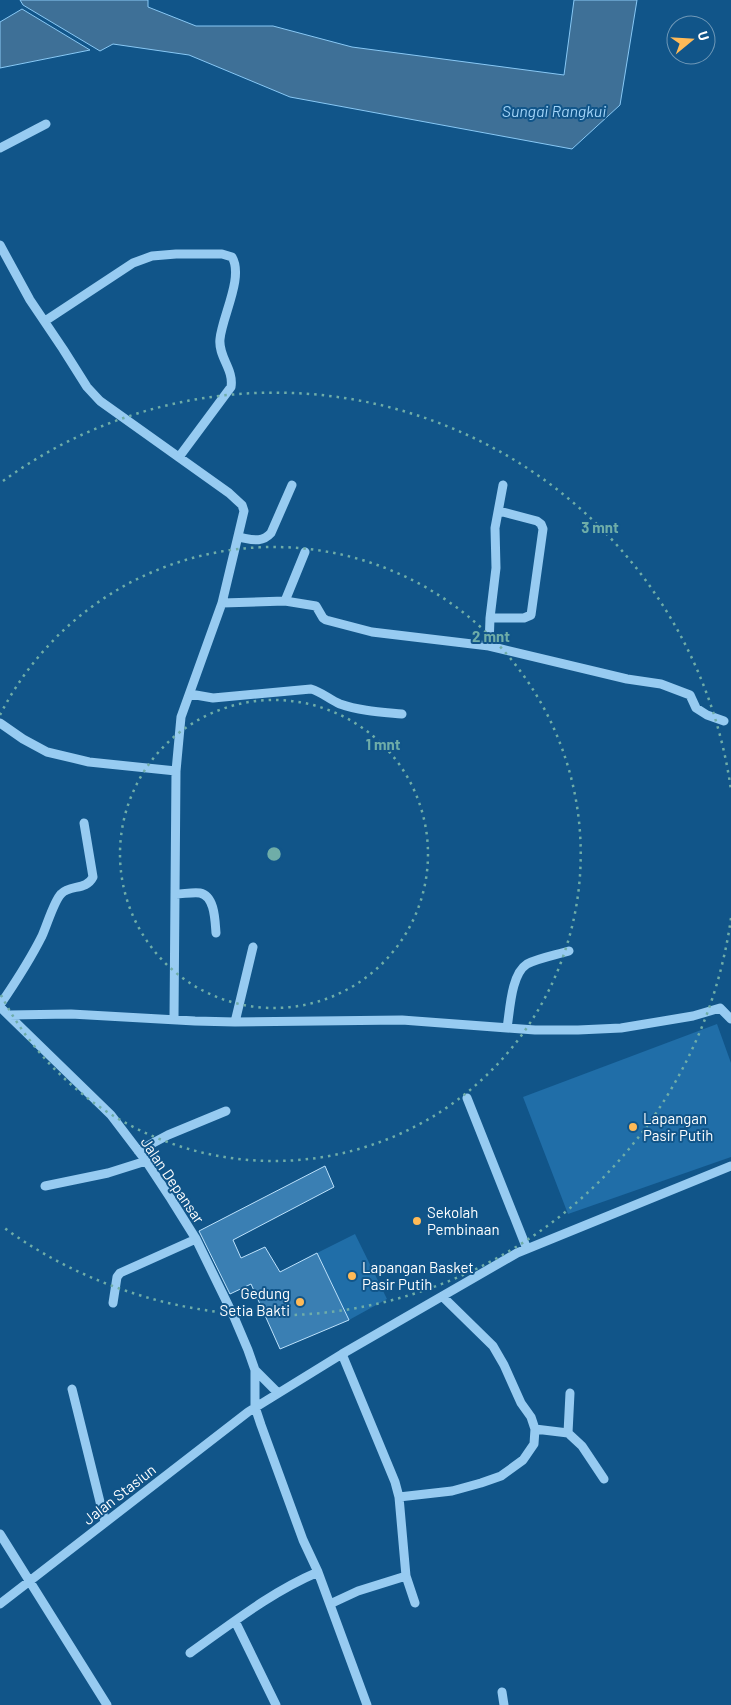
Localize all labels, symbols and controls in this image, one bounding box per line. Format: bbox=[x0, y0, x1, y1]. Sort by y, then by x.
north arrow bbox=[666, 15, 716, 65]
text: U bbox=[694, 29, 713, 43]
water label: Sungai Rangkui bbox=[502, 101, 606, 120]
text: 3 mnt bbox=[581, 518, 619, 536]
text: 2 mnt bbox=[472, 627, 510, 645]
text: 1 mnt bbox=[366, 735, 401, 753]
centre of rings bbox=[265, 845, 283, 863]
place label: Lapangan Pasir Putih bbox=[643, 1109, 713, 1144]
marker: Lapangan Pasir Putih bbox=[627, 1121, 639, 1133]
street label: Jalan Depansar bbox=[138, 1133, 209, 1227]
place label: Sekolah Pembinaan bbox=[427, 1203, 500, 1238]
marker: Sekolah Pembinaan bbox=[411, 1215, 423, 1227]
place label: Lapangan Basket Pasir Putih bbox=[362, 1258, 474, 1293]
marker: Lapangan Basket Pasir Putih bbox=[346, 1270, 358, 1282]
place label: Gedung Setia Bakti bbox=[220, 1284, 290, 1319]
marker: Gedung Setia Bakti bbox=[294, 1296, 306, 1308]
street label: Jalan Stasiun bbox=[79, 1460, 159, 1528]

